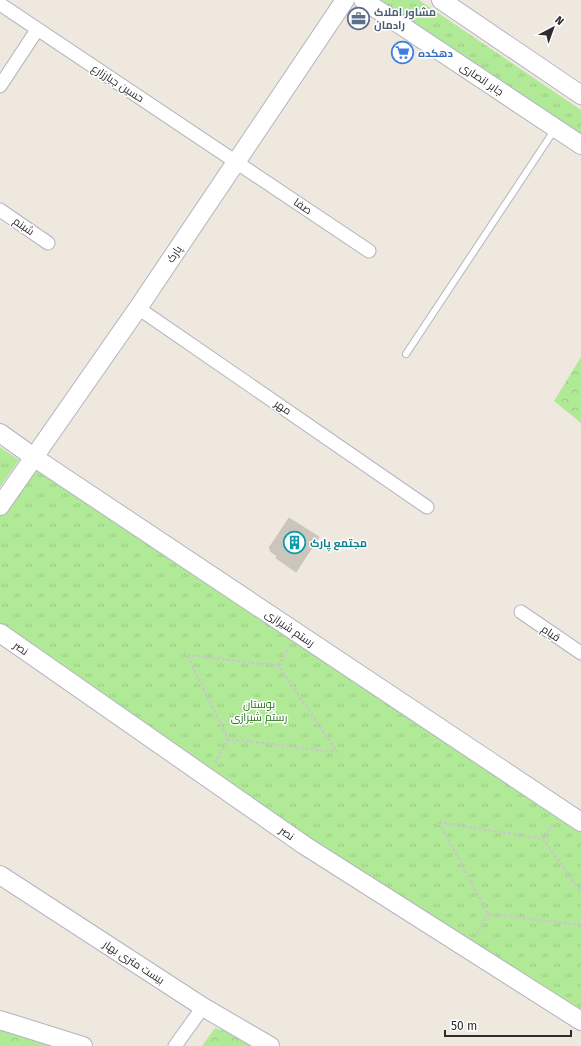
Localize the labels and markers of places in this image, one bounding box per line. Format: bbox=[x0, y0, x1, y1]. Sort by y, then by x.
office icon: مشاور املاک رادمان bbox=[346, 5, 372, 31]
place label: مشاور املاک رادمان bbox=[374, 6, 436, 32]
supermarket icon: دهکده bbox=[389, 40, 415, 66]
place label: دهکده bbox=[418, 47, 453, 60]
building icon: مجتمع پارک bbox=[281, 530, 307, 556]
place label: مجتمع پارک bbox=[310, 537, 367, 552]

